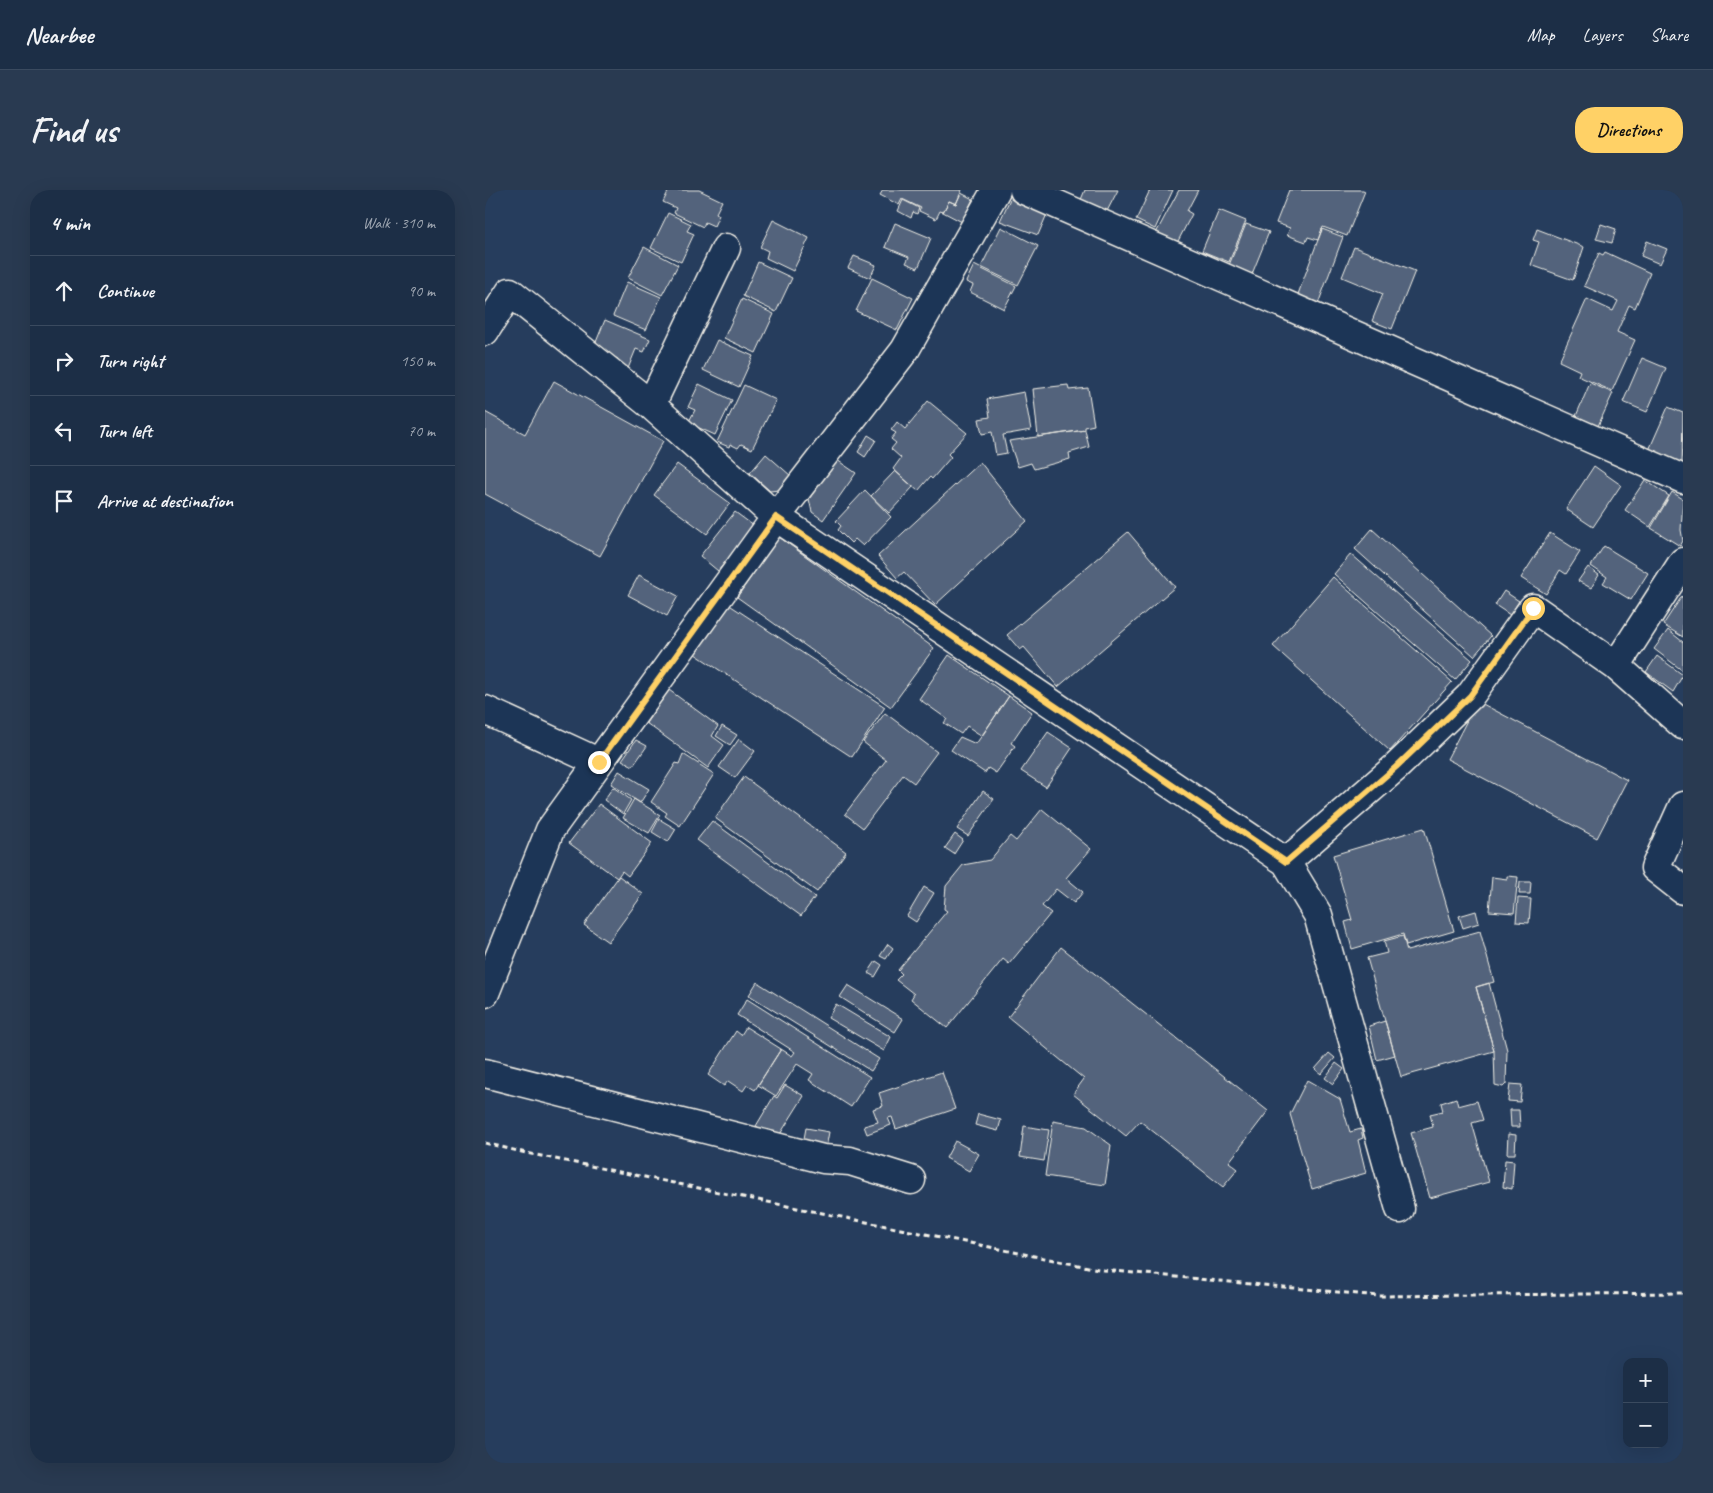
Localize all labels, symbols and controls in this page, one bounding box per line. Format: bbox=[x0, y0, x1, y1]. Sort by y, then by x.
text: Nearbee bbox=[25, 20, 93, 50]
text: Map bbox=[1527, 24, 1555, 46]
text: Layers bbox=[1583, 24, 1622, 46]
text: Share bbox=[1650, 24, 1688, 46]
button: Directions bbox=[1575, 107, 1683, 153]
text: Find us bbox=[30, 108, 117, 153]
text: 4 min bbox=[50, 210, 90, 236]
text: Walk · 310 m bbox=[363, 213, 435, 233]
icon: ahead bbox=[50, 277, 78, 305]
text: Continue bbox=[97, 279, 154, 303]
text: 90 m bbox=[408, 281, 435, 301]
icon: right bbox=[50, 347, 78, 375]
text: Turn right bbox=[97, 349, 164, 373]
text: 150 m bbox=[401, 351, 435, 371]
icon: left bbox=[50, 417, 78, 445]
text: Turn left bbox=[97, 419, 152, 443]
text: 70 m bbox=[408, 421, 435, 441]
icon: arrive bbox=[50, 487, 78, 515]
text: Arrive at destination bbox=[97, 489, 233, 513]
route start bbox=[1522, 597, 1545, 620]
route end bbox=[588, 751, 611, 774]
map controls bbox=[1623, 1358, 1668, 1448]
button: + bbox=[1623, 1358, 1668, 1403]
button: − bbox=[1623, 1403, 1668, 1448]

